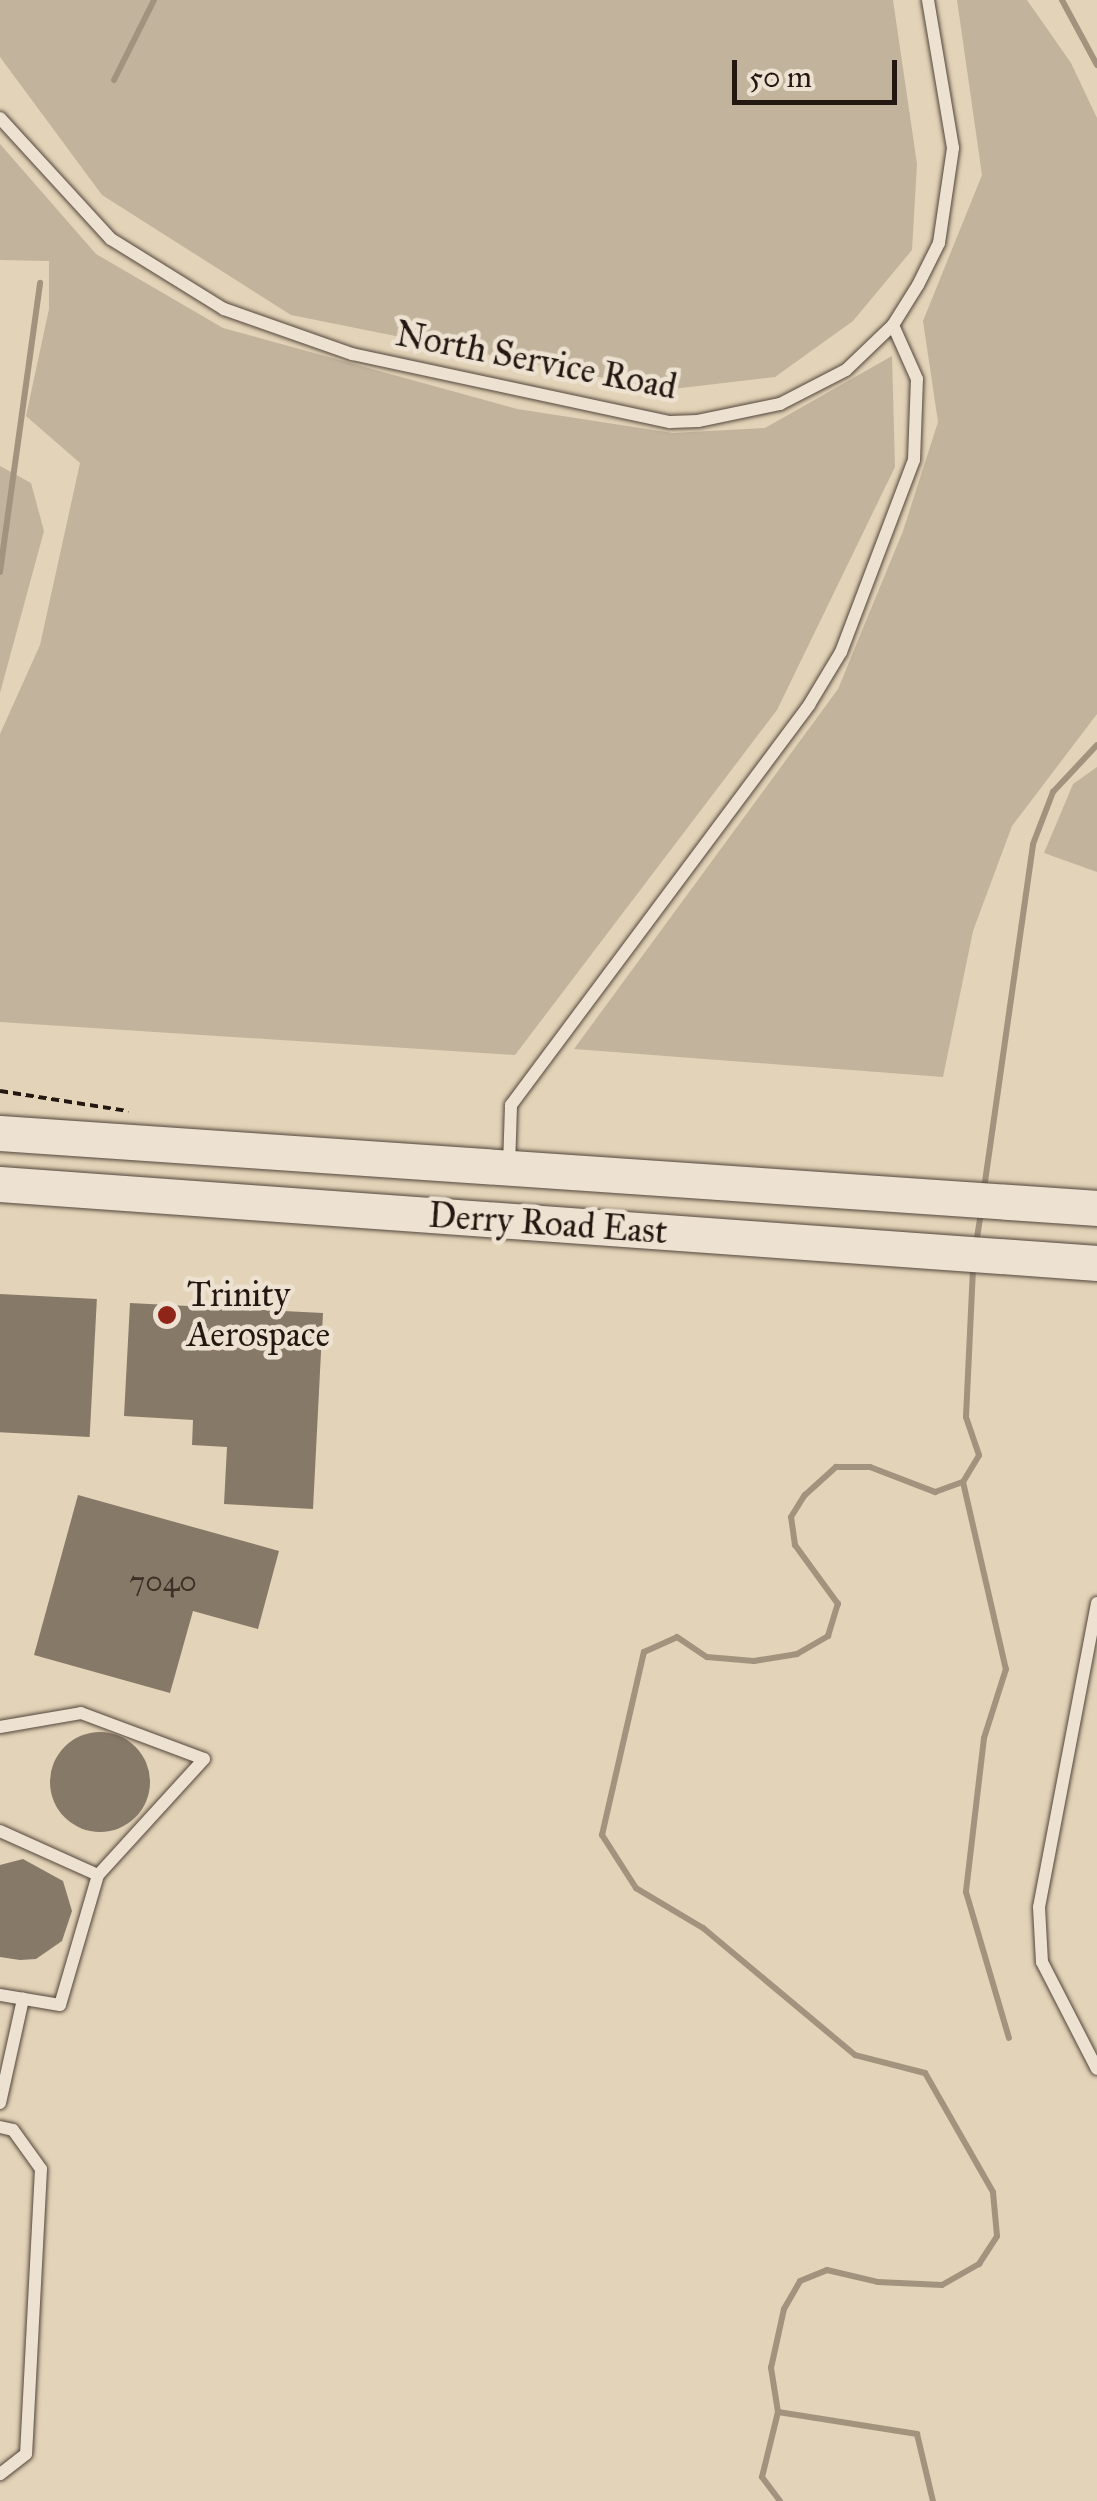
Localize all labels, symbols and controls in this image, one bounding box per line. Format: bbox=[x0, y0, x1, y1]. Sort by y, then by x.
scale bar bbox=[737, 40, 902, 102]
text: 50 m bbox=[749, 59, 812, 95]
street label: North Service Road bbox=[392, 313, 680, 409]
street label: Derry Road East bbox=[427, 1195, 669, 1253]
place label: Trinity Aerospace bbox=[187, 1274, 330, 1356]
marker: Trinity Aerospace bbox=[156, 1304, 178, 1326]
house number: 7040 bbox=[129, 1563, 197, 1599]

